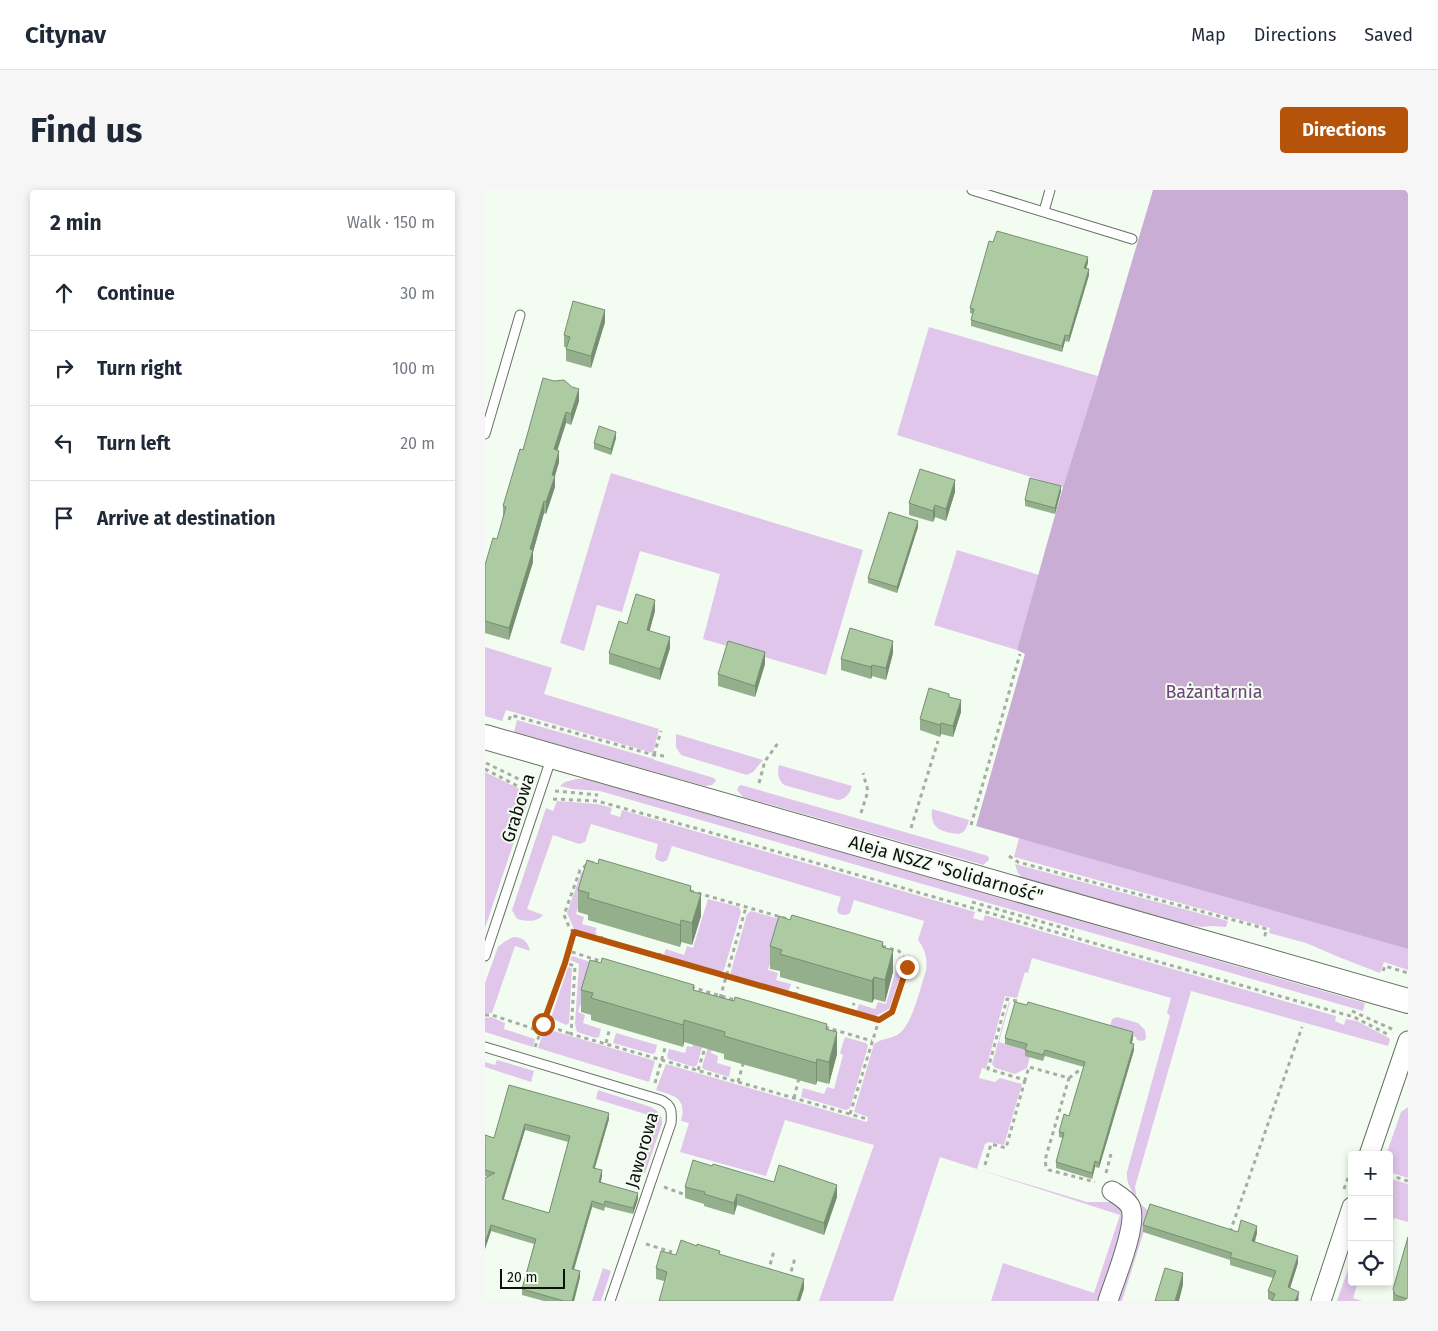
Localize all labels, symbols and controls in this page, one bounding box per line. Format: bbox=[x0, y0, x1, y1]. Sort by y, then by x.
text: Citynav bbox=[25, 21, 106, 49]
text: Map bbox=[1191, 24, 1226, 46]
text: Directions bbox=[1254, 24, 1336, 46]
text: Saved bbox=[1364, 24, 1413, 46]
button: Directions bbox=[1280, 107, 1408, 153]
text: Find us bbox=[30, 109, 142, 151]
text: 2 min bbox=[50, 210, 102, 236]
text: Walk · 150 m bbox=[347, 213, 435, 232]
icon: ahead bbox=[50, 279, 78, 307]
text: Continue bbox=[97, 282, 175, 305]
text: 30 m bbox=[400, 284, 435, 303]
icon: right bbox=[50, 354, 78, 382]
text: Turn right bbox=[97, 357, 182, 380]
text: 100 m bbox=[392, 359, 435, 378]
icon: left bbox=[50, 429, 78, 457]
text: Turn left bbox=[97, 432, 171, 455]
text: 20 m bbox=[400, 434, 435, 453]
icon: arrive bbox=[50, 504, 78, 532]
text: Arrive at destination bbox=[97, 507, 276, 530]
park label: Bażantarnia bbox=[1165, 681, 1263, 703]
street label: Grabowa bbox=[497, 771, 539, 845]
street label: Aleja NSZZ "Solidarność" bbox=[846, 831, 1046, 907]
route end bbox=[896, 956, 919, 979]
route start bbox=[532, 1013, 555, 1036]
street label: Jaworowa bbox=[621, 1109, 663, 1191]
map controls bbox=[1348, 1151, 1393, 1286]
button: + bbox=[1348, 1151, 1393, 1196]
button: − bbox=[1348, 1196, 1393, 1241]
button: locate bbox=[1348, 1241, 1393, 1286]
scale bar bbox=[500, 1266, 565, 1289]
text: 20 m bbox=[507, 1269, 537, 1286]

